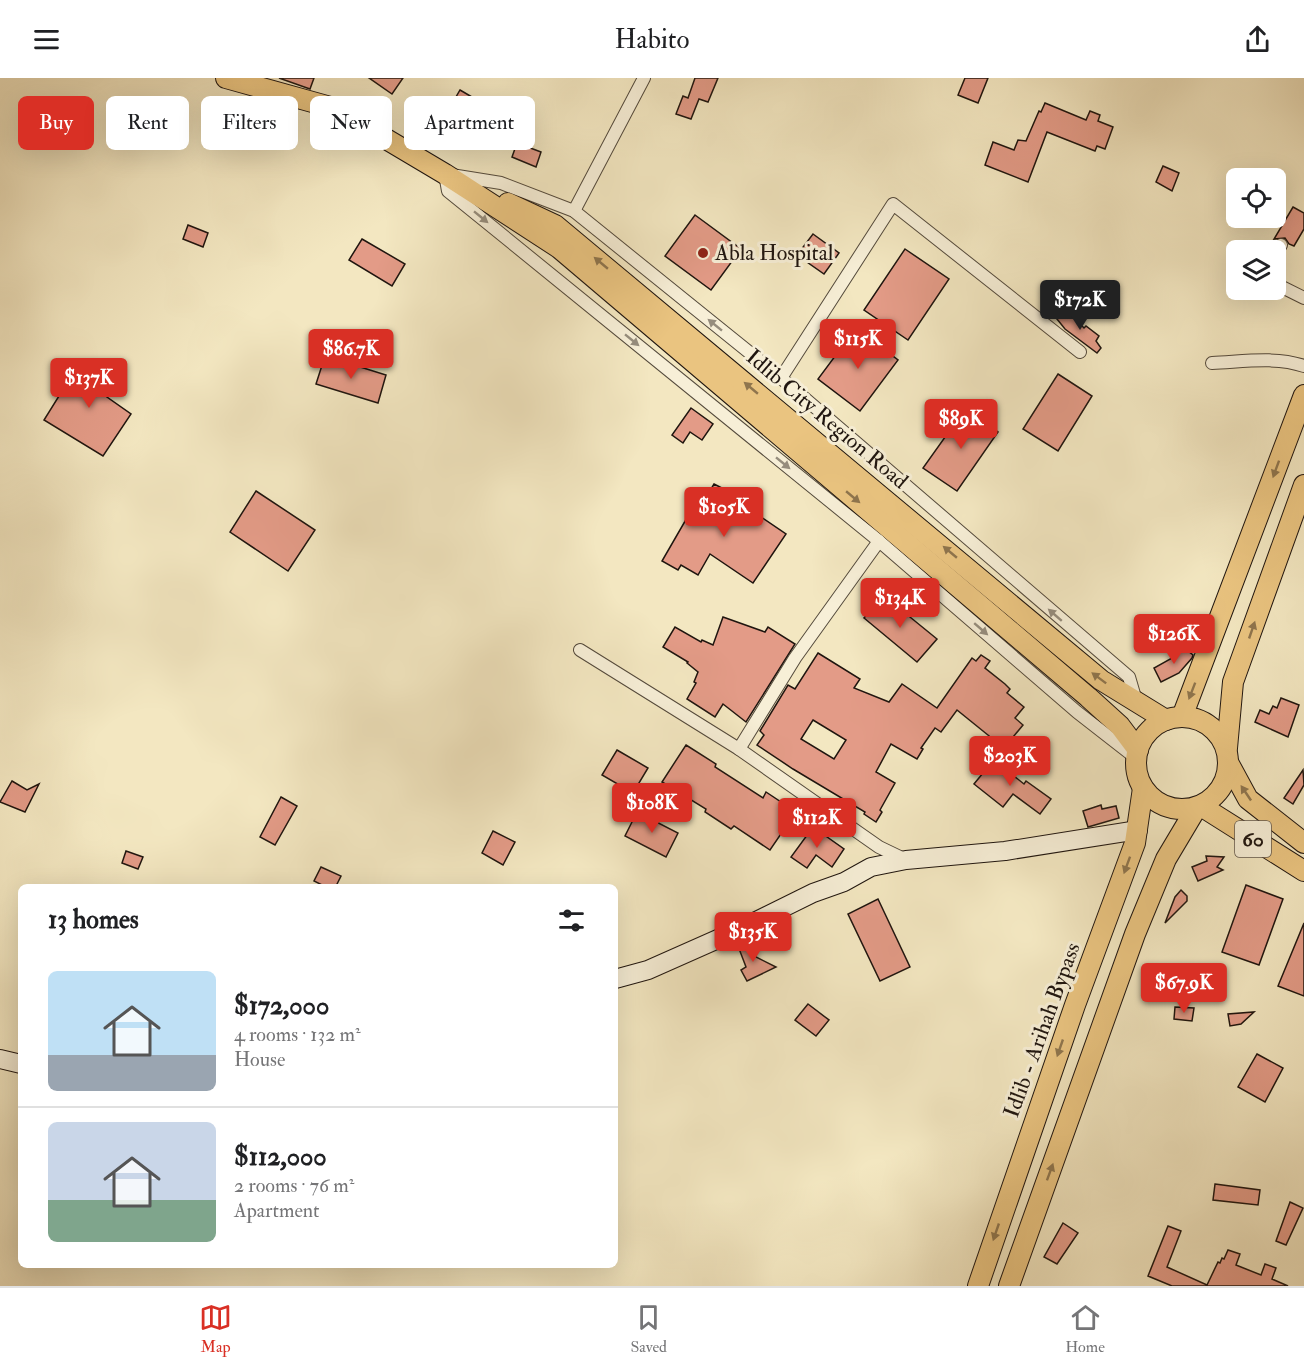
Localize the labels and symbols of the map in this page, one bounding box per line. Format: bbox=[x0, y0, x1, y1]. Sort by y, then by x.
one-way arrow bbox=[473, 211, 489, 224]
place label: Abla Hospital bbox=[714, 239, 834, 268]
marker: Abla Hospital bbox=[696, 246, 710, 260]
one-way arrow bbox=[594, 257, 609, 270]
pin: $172K bbox=[1038, 280, 1122, 331]
one-way arrow bbox=[708, 319, 723, 332]
pin: $115K bbox=[816, 319, 900, 370]
pin: $86.7K bbox=[302, 329, 400, 380]
one-way arrow bbox=[624, 334, 640, 347]
street label: Idlib City Region Road bbox=[740, 343, 914, 495]
pin: $137K bbox=[47, 358, 131, 409]
one-way arrow bbox=[743, 381, 759, 394]
pin: $89K bbox=[925, 399, 997, 450]
one-way arrow bbox=[775, 457, 791, 470]
one-way arrow bbox=[1271, 460, 1281, 478]
pin: $105K bbox=[682, 487, 766, 538]
one-way arrow bbox=[845, 491, 861, 504]
one-way arrow bbox=[942, 547, 957, 559]
pin: $134K bbox=[858, 578, 942, 629]
one-way arrow bbox=[1048, 609, 1063, 622]
pin: $126K bbox=[1132, 614, 1216, 665]
one-way arrow bbox=[1247, 621, 1257, 639]
one-way arrow bbox=[973, 622, 988, 635]
one-way arrow bbox=[1091, 671, 1107, 684]
one-way arrow bbox=[1187, 682, 1197, 700]
pin: $203K bbox=[968, 736, 1052, 787]
pin: $108K bbox=[610, 783, 694, 834]
one-way arrow bbox=[1241, 785, 1252, 802]
pin: $112K bbox=[775, 798, 859, 849]
road number: 60 bbox=[1235, 821, 1271, 857]
one-way arrow bbox=[1122, 856, 1132, 874]
pin: $135K bbox=[711, 912, 795, 963]
street label: Idlib - Arihah Bypass bbox=[997, 939, 1088, 1122]
pin: $67.9K bbox=[1135, 963, 1233, 1014]
one-way arrow bbox=[1055, 1039, 1065, 1057]
one-way arrow bbox=[1045, 1163, 1055, 1181]
one-way arrow bbox=[991, 1223, 1001, 1241]

